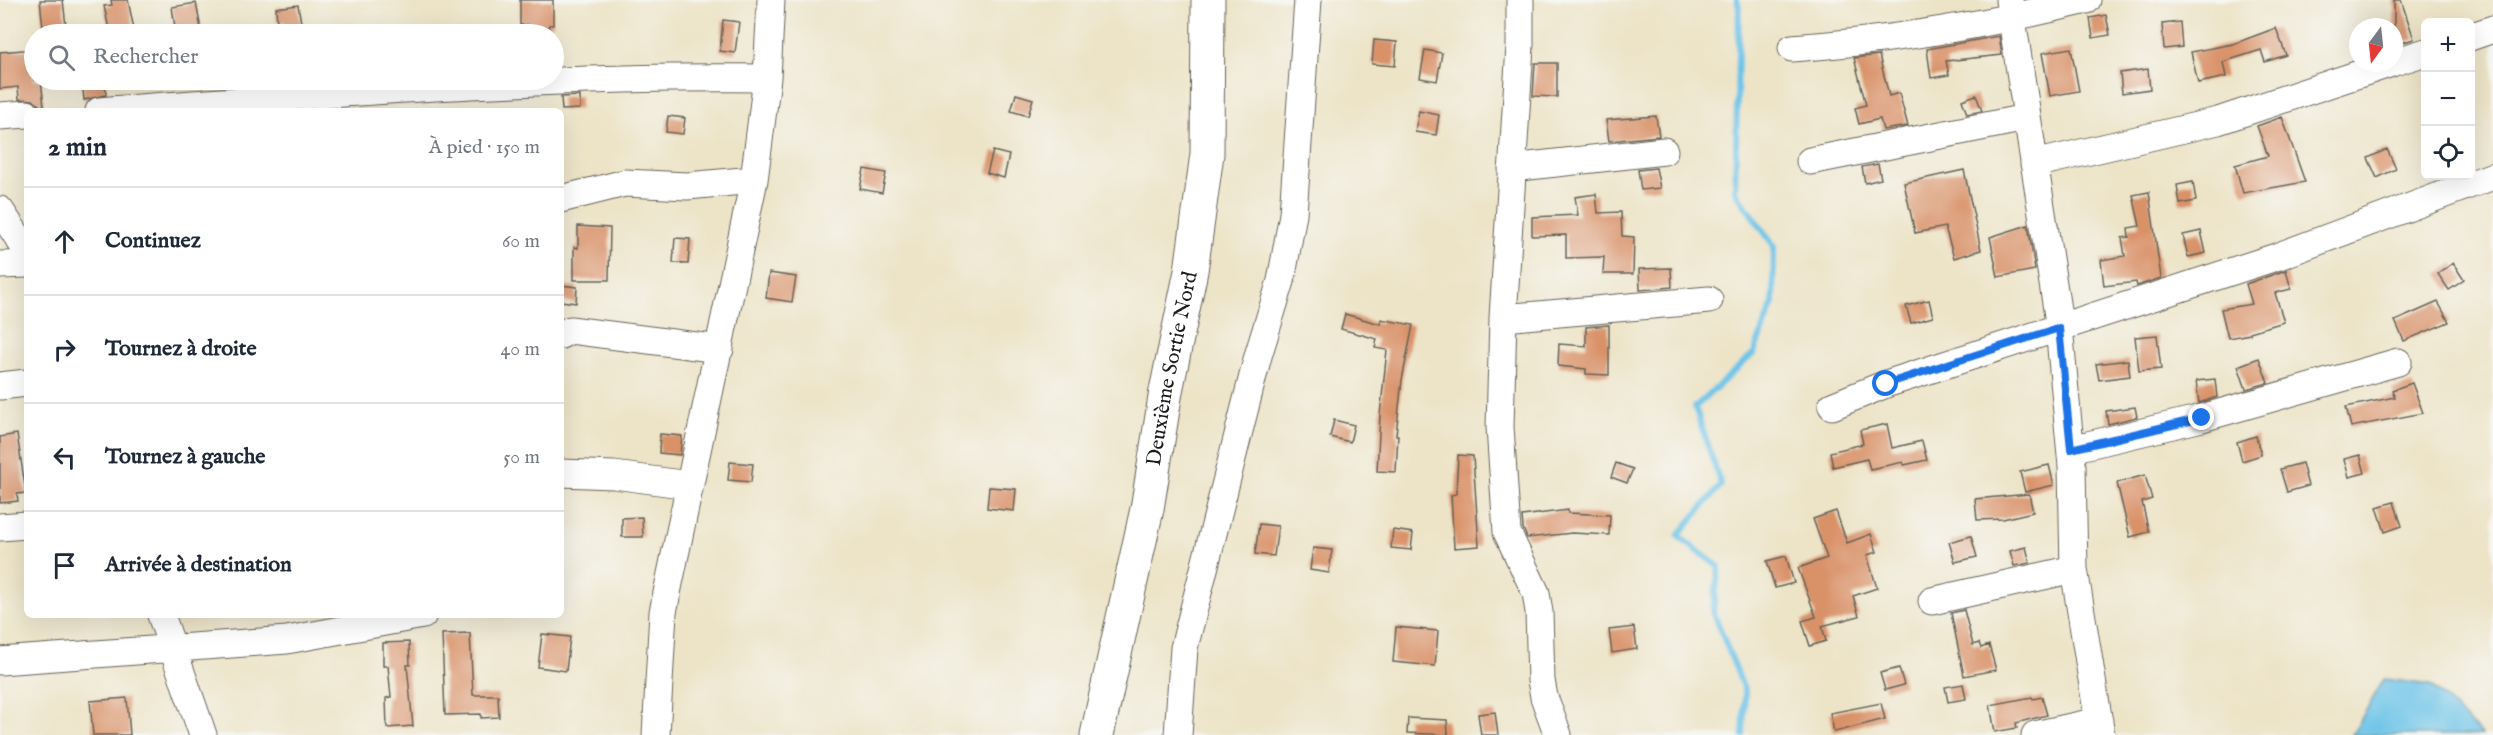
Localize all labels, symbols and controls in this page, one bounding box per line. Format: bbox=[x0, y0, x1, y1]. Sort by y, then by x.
north arrow bbox=[2349, 18, 2403, 72]
map controls bbox=[2421, 18, 2475, 180]
button: + bbox=[2421, 18, 2475, 72]
search box bbox=[24, 24, 564, 90]
icon: search bbox=[45, 41, 78, 74]
text: Rechercher bbox=[93, 43, 198, 71]
button: − bbox=[2421, 72, 2475, 126]
button: locate bbox=[2421, 126, 2475, 180]
text: 2 min bbox=[48, 131, 107, 164]
text: À pied · 150 m bbox=[429, 135, 540, 160]
icon: ahead bbox=[48, 225, 81, 258]
text: Continuez bbox=[105, 227, 201, 255]
text: 60 m bbox=[502, 229, 540, 254]
street label: Deuxième Sortie Nord bbox=[1141, 268, 1204, 468]
icon: right bbox=[48, 333, 81, 366]
text: Tournez à droite bbox=[105, 335, 256, 363]
text: 40 m bbox=[501, 337, 540, 362]
route start bbox=[1872, 370, 1898, 396]
route end bbox=[2188, 404, 2214, 430]
icon: left bbox=[48, 441, 81, 474]
text: Tournez à gauche bbox=[105, 443, 265, 471]
text: 50 m bbox=[503, 445, 540, 470]
icon: arrive bbox=[48, 549, 81, 582]
text: Arrivée à destination bbox=[105, 551, 292, 579]

